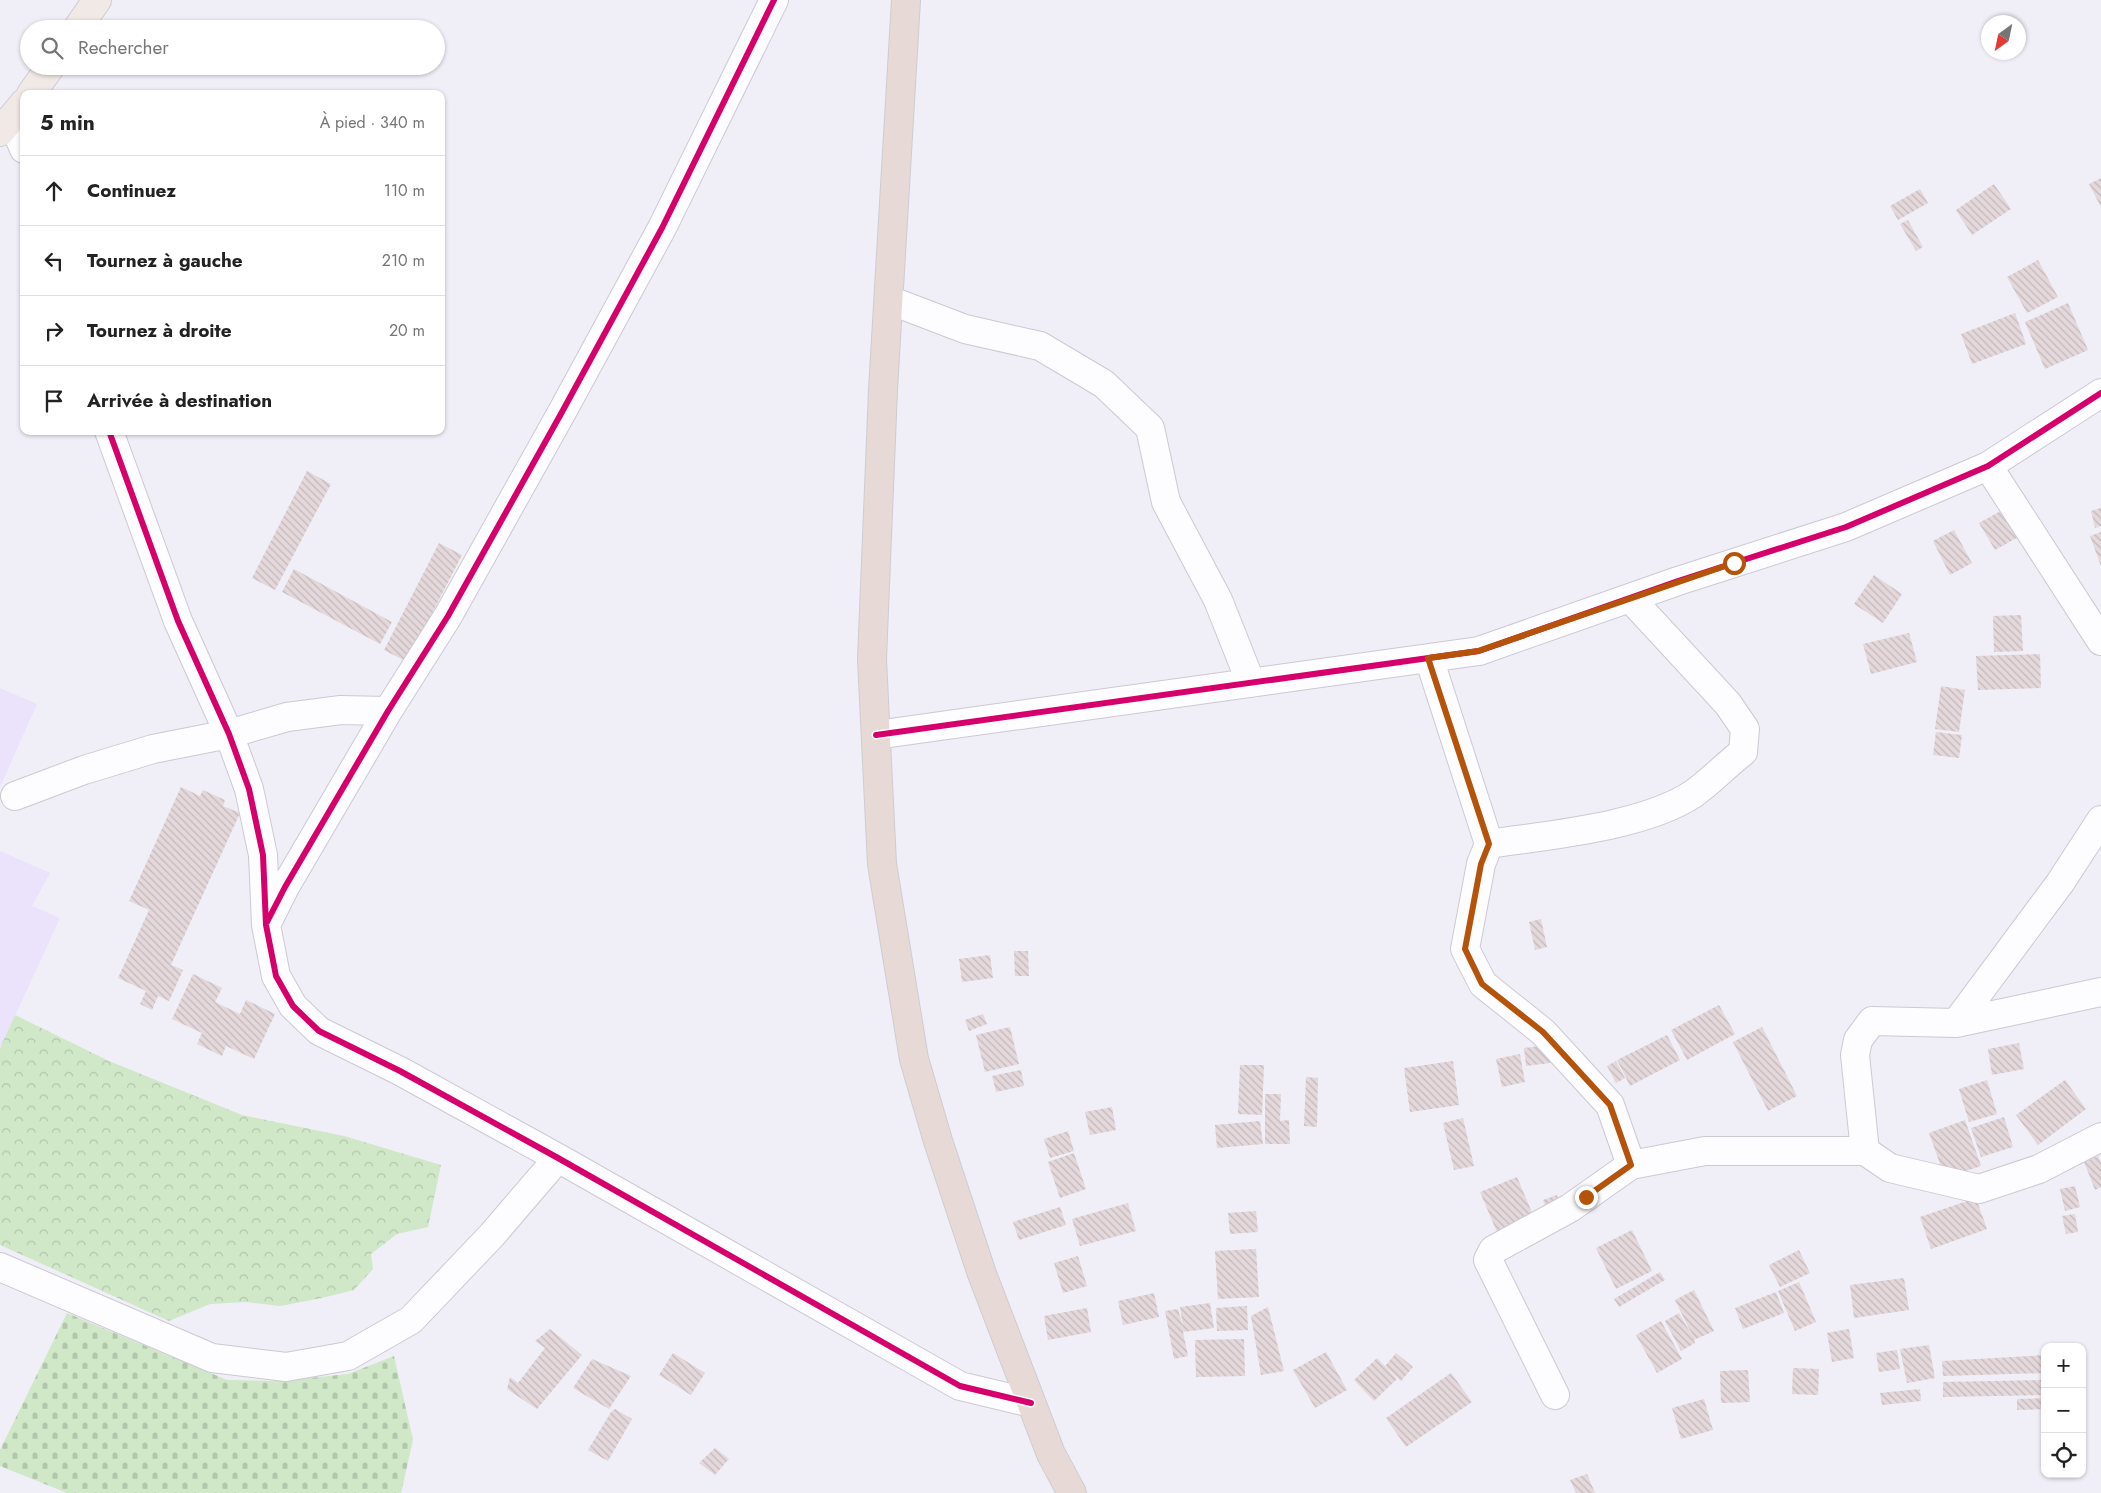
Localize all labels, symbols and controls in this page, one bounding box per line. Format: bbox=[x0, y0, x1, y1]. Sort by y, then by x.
north arrow bbox=[1981, 15, 2026, 60]
search box bbox=[20, 20, 445, 75]
icon: search bbox=[38, 34, 66, 62]
text: Rechercher bbox=[78, 34, 169, 61]
text: 5 min bbox=[40, 108, 95, 138]
text: À pied · 340 m bbox=[320, 111, 425, 134]
icon: ahead bbox=[40, 177, 68, 205]
text: Continuez bbox=[87, 177, 176, 204]
text: 110 m bbox=[384, 179, 425, 202]
icon: left bbox=[40, 247, 68, 275]
text: Tournez à gauche bbox=[87, 247, 243, 274]
text: 210 m bbox=[382, 249, 425, 272]
icon: right bbox=[40, 317, 68, 345]
text: Tournez à droite bbox=[87, 317, 232, 344]
text: 20 m bbox=[389, 319, 425, 342]
icon: arrive bbox=[40, 387, 68, 415]
text: Arrivée à destination bbox=[87, 387, 272, 414]
route start bbox=[1723, 552, 1746, 575]
route end bbox=[1575, 1186, 1598, 1209]
map controls bbox=[2041, 1343, 2086, 1478]
button: + bbox=[2041, 1343, 2086, 1388]
button: − bbox=[2041, 1388, 2086, 1433]
button: locate bbox=[2041, 1433, 2086, 1478]

